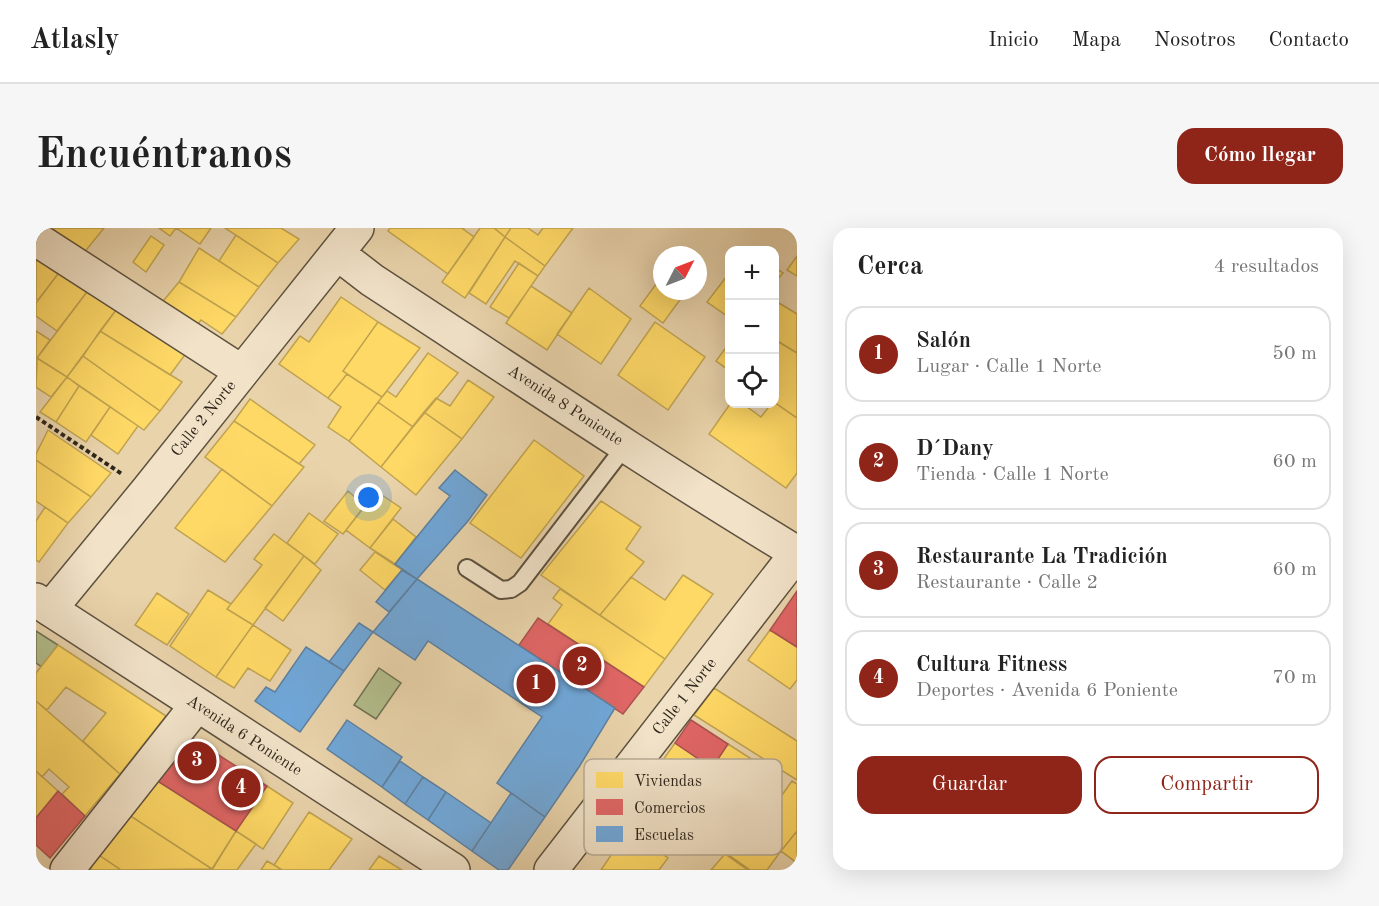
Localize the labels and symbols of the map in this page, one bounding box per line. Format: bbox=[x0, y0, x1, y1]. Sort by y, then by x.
north arrow bbox=[653, 246, 707, 300]
street label: Avenida 8 Poniente bbox=[505, 363, 625, 449]
street label: Calle 2 Norte bbox=[169, 378, 239, 460]
your location bbox=[354, 483, 383, 512]
pin: 2 bbox=[562, 644, 602, 688]
street label: Calle 1 Norte bbox=[650, 656, 720, 738]
pin: 1 bbox=[516, 662, 556, 706]
street label: Avenida 6 Poniente bbox=[184, 693, 304, 779]
pin: 3 bbox=[178, 738, 216, 784]
legend bbox=[584, 759, 782, 855]
pin: 4 bbox=[222, 766, 260, 810]
text: Viviendas bbox=[634, 774, 702, 790]
text: Comercios bbox=[634, 801, 706, 817]
text: Escuelas bbox=[634, 828, 694, 844]

